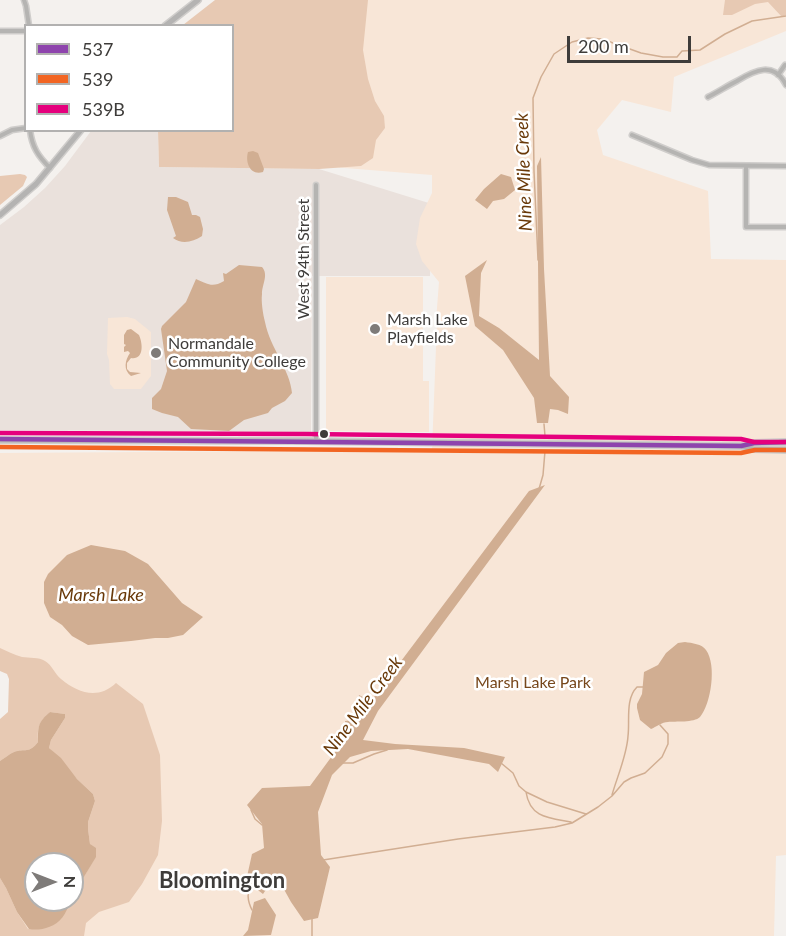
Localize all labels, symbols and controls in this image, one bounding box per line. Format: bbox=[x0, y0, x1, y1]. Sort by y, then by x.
legend bbox=[24, 24, 234, 132]
scale bar bbox=[570, 24, 694, 62]
text: 200 m bbox=[578, 35, 629, 57]
text: 537 bbox=[82, 38, 113, 60]
text: 539 bbox=[82, 68, 113, 90]
text: 539B bbox=[82, 98, 125, 120]
water label: Nine Mile Creek bbox=[511, 113, 537, 231]
street label: West 94th Street bbox=[294, 199, 314, 319]
place label: Marsh Lake Playfields bbox=[387, 310, 468, 348]
marker: Marsh Lake Playfields bbox=[368, 322, 382, 336]
place label: Normandale Community College bbox=[168, 334, 306, 372]
marker: Normandale Community College bbox=[149, 346, 163, 360]
unlabelled marker bbox=[318, 428, 330, 440]
water label: Marsh Lake bbox=[58, 584, 144, 606]
water label: Nine Mile Creek bbox=[319, 652, 407, 760]
park label: Marsh Lake Park bbox=[475, 673, 591, 693]
north arrow bbox=[24, 852, 84, 912]
district label: Bloomington bbox=[159, 868, 285, 894]
text: N bbox=[61, 876, 80, 888]

